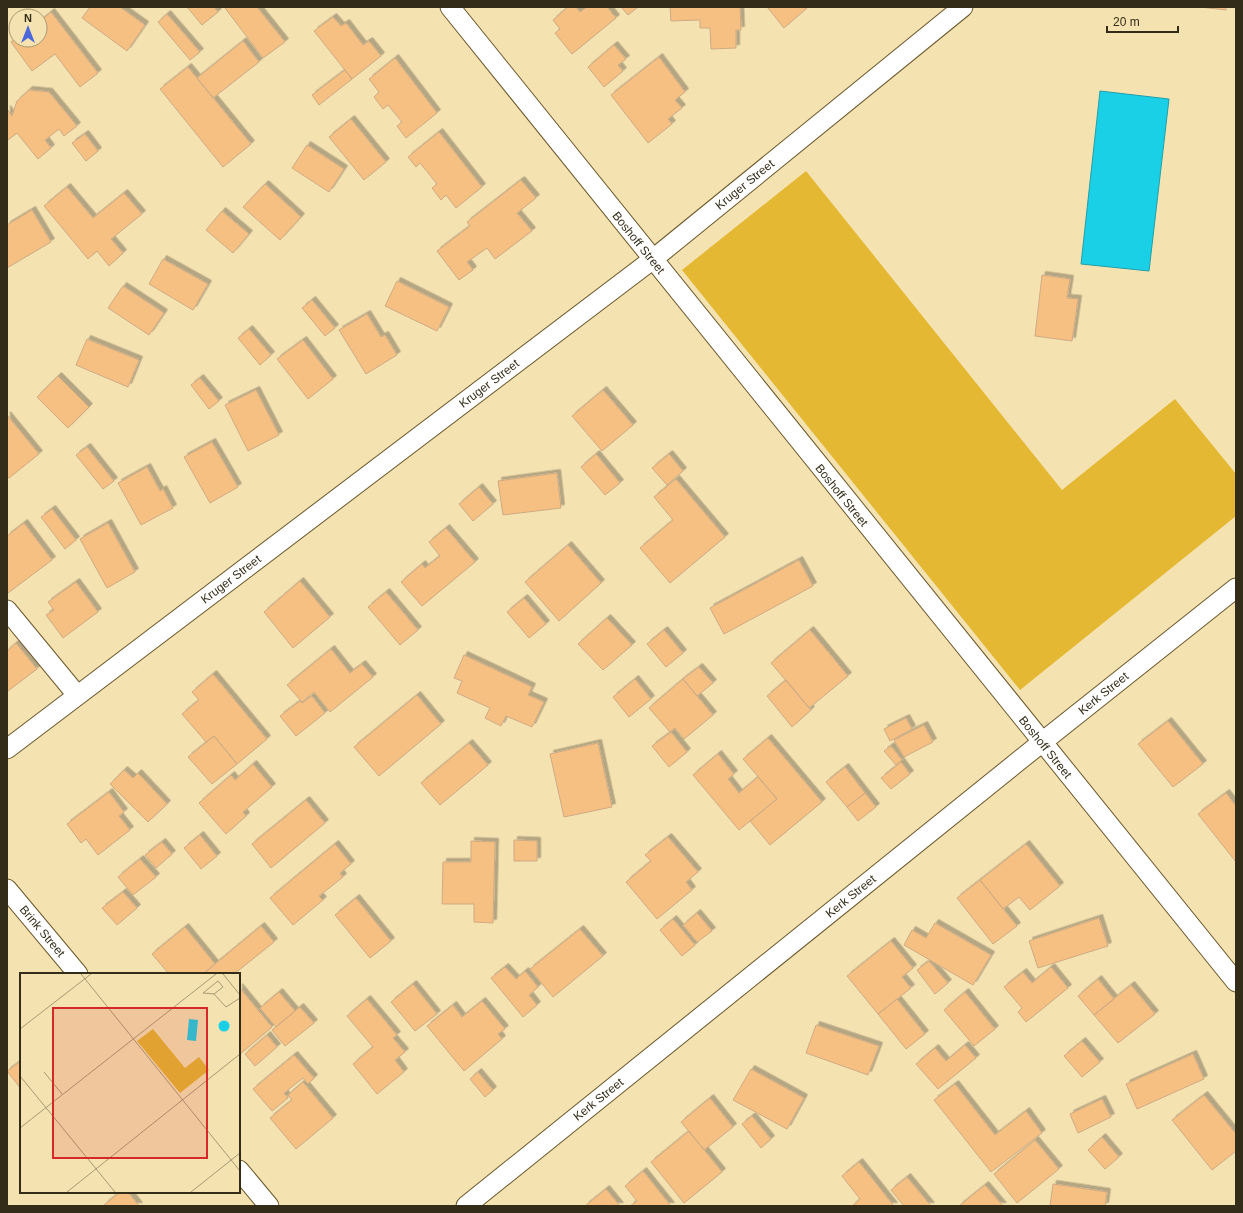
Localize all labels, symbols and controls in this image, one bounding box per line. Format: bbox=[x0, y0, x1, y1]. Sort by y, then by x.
north arrow bbox=[8, 8, 48, 48]
scale bar bbox=[1107, 8, 1178, 34]
text: N bbox=[24, 12, 32, 24]
text: 20 m bbox=[1113, 15, 1140, 29]
street label: Kruger Street bbox=[713, 156, 777, 213]
street label: Boshoff Street bbox=[609, 209, 668, 277]
street label: Kruger Street bbox=[456, 356, 522, 411]
street label: Boshoff Street bbox=[812, 461, 871, 530]
street label: Kruger Street bbox=[198, 552, 264, 606]
street label: Kerk Street bbox=[1076, 669, 1132, 718]
street label: Boshoff Street bbox=[1016, 713, 1075, 782]
street label: Kerk Street bbox=[823, 871, 879, 920]
street label: Brink Street bbox=[17, 903, 68, 960]
inset map bbox=[20, 973, 240, 1193]
street label: Kerk Street bbox=[571, 1075, 627, 1124]

